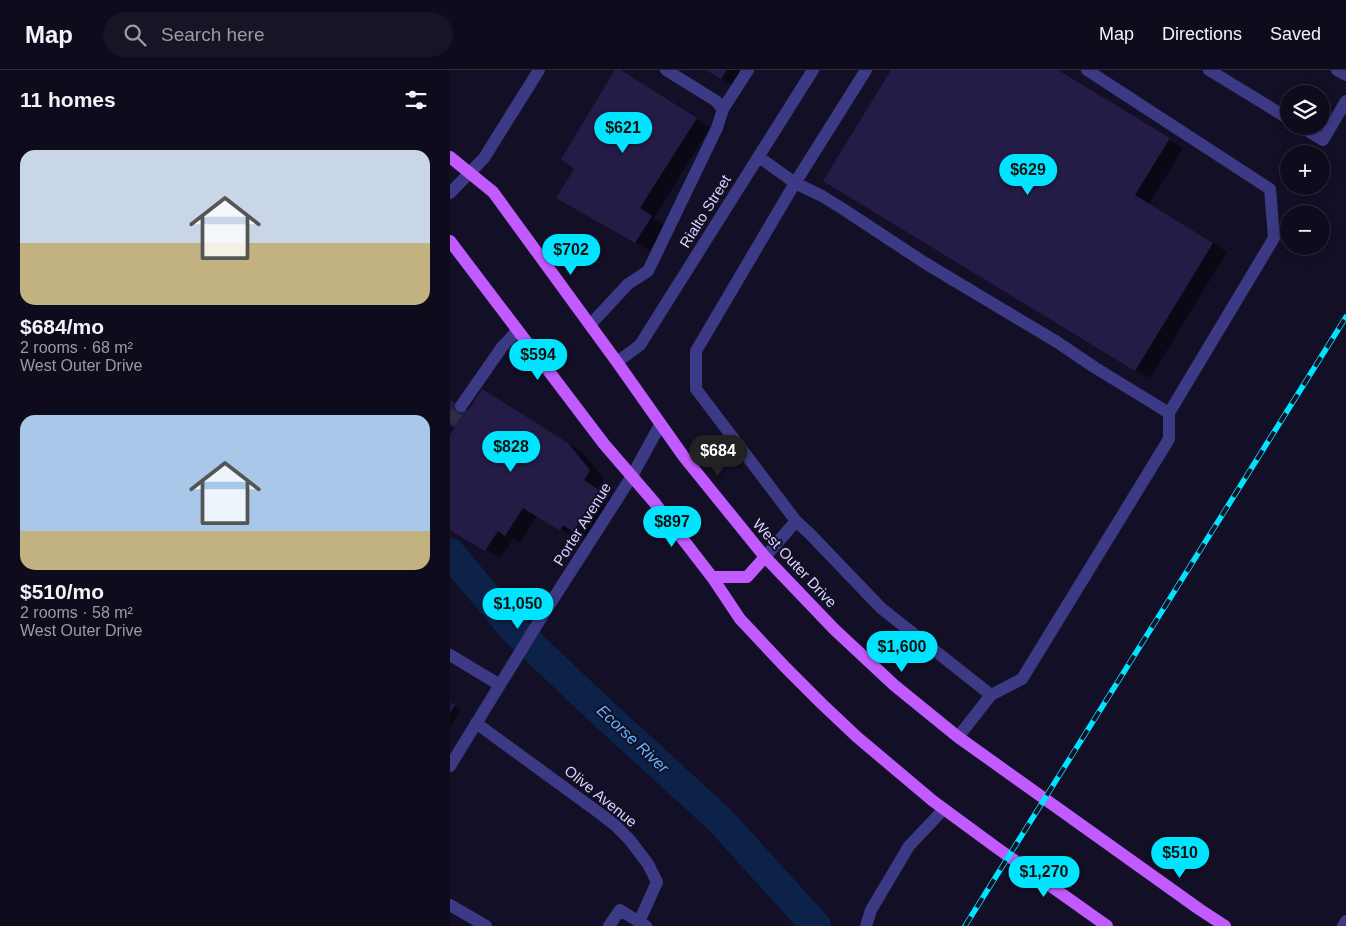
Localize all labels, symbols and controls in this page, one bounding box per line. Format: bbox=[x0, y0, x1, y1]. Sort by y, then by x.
search box bbox=[103, 12, 453, 57]
text: Map bbox=[25, 21, 73, 48]
icon: search bbox=[121, 21, 149, 49]
text: Search here bbox=[161, 24, 265, 45]
text: Map bbox=[1099, 24, 1134, 44]
text: Directions bbox=[1162, 24, 1242, 44]
text: Saved bbox=[1270, 24, 1321, 44]
map controls bbox=[1280, 85, 1330, 255]
button: layers bbox=[1280, 85, 1330, 135]
icon: filters bbox=[402, 86, 430, 114]
text: 11 homes bbox=[20, 88, 116, 111]
pin: $621 bbox=[593, 112, 653, 154]
text: $621 bbox=[605, 119, 641, 136]
button: + bbox=[1280, 145, 1330, 195]
pin: $629 bbox=[998, 154, 1058, 196]
text: $629 bbox=[1010, 161, 1046, 178]
street label: Rialto Street bbox=[676, 171, 735, 251]
icon: home bbox=[180, 183, 270, 273]
button: − bbox=[1280, 205, 1330, 255]
pin: $702 bbox=[541, 234, 601, 276]
text: $702 bbox=[553, 241, 589, 258]
text: $684/mo bbox=[20, 315, 104, 338]
pin: $594 bbox=[508, 338, 568, 381]
text: 2 rooms · 68 m² bbox=[20, 339, 133, 356]
text: $594 bbox=[520, 346, 556, 363]
text: West Outer Drive bbox=[20, 357, 142, 374]
pin: $828 bbox=[481, 430, 541, 473]
pin: $684 bbox=[688, 434, 748, 477]
text: $828 bbox=[493, 438, 529, 455]
text: $684 bbox=[700, 442, 736, 459]
icon: home bbox=[180, 448, 270, 538]
street label: Porter Avenue bbox=[550, 479, 614, 569]
pin: $897 bbox=[642, 506, 702, 548]
text: $897 bbox=[654, 513, 690, 530]
street label: West Outer Drive bbox=[750, 515, 840, 611]
text: $510/mo bbox=[20, 580, 104, 603]
pin: $1,050 bbox=[477, 588, 559, 630]
text: $1,050 bbox=[494, 595, 542, 612]
text: 2 rooms · 58 m² bbox=[20, 604, 133, 621]
text: West Outer Drive bbox=[20, 622, 142, 639]
pin: $1,600 bbox=[861, 630, 943, 673]
text: $1,600 bbox=[878, 638, 926, 655]
water label: Ecorse River bbox=[594, 702, 673, 777]
street label: Olive Avenue bbox=[561, 762, 641, 830]
pin: $510 bbox=[1150, 836, 1210, 879]
text: $510 bbox=[1162, 844, 1198, 861]
pin: $1,270 bbox=[1003, 856, 1085, 898]
text: $1,270 bbox=[1020, 863, 1068, 880]

